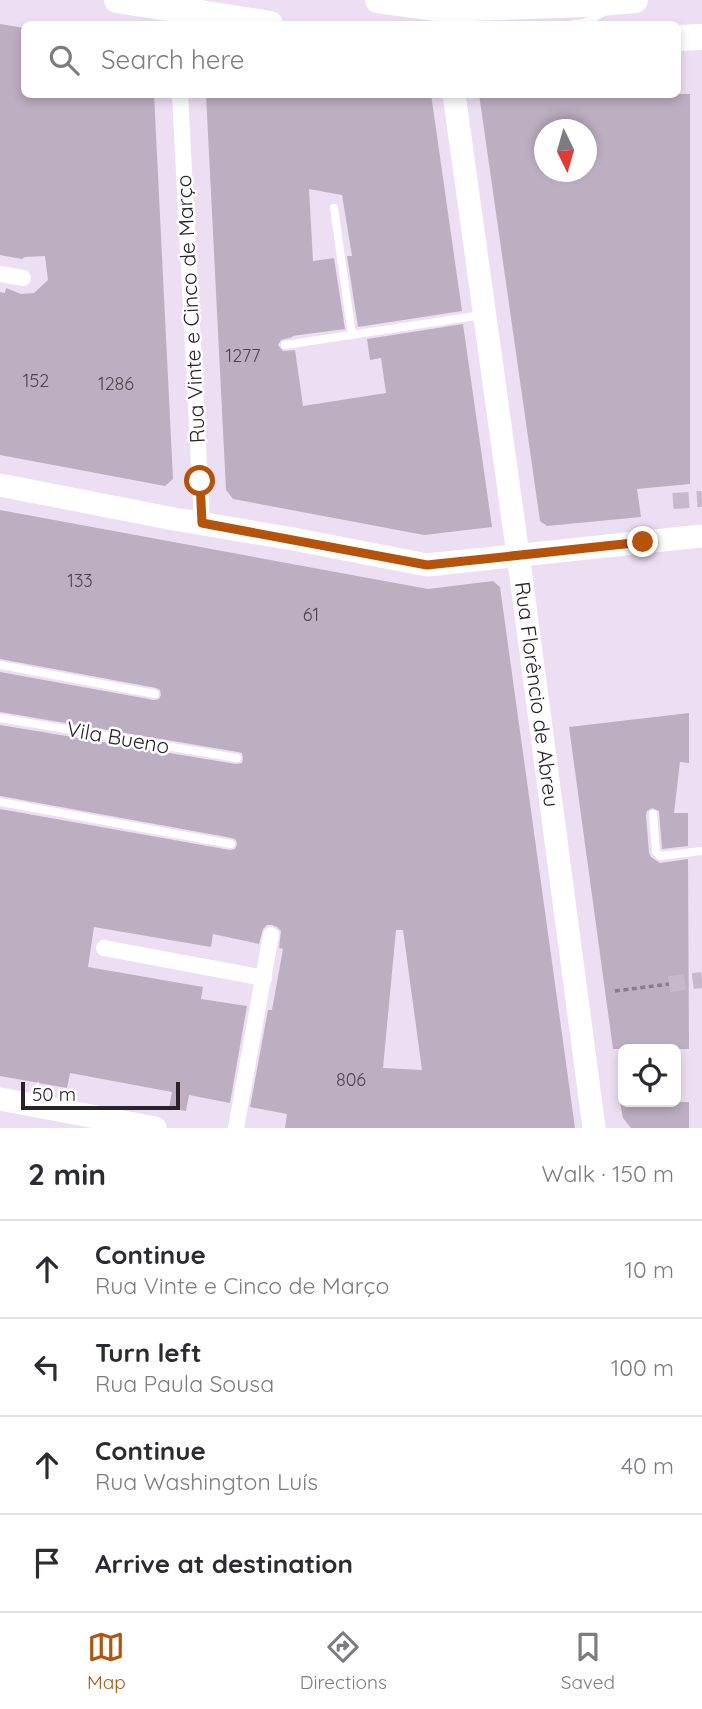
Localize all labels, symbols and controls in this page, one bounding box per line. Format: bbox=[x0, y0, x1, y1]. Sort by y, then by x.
search box bbox=[21, 21, 681, 98]
icon: search bbox=[45, 41, 83, 79]
text: Search here bbox=[101, 43, 245, 76]
north arrow bbox=[534, 119, 597, 182]
street label: Rua Vinte e Cinco de Março bbox=[170, 174, 210, 444]
house number: 1277 bbox=[226, 344, 260, 367]
house number: 152 bbox=[23, 369, 49, 392]
house number: 1286 bbox=[98, 372, 134, 395]
route start bbox=[184, 465, 215, 496]
route end bbox=[627, 526, 658, 557]
house number: 133 bbox=[67, 569, 93, 592]
street label: Rua Florêncio de Abreu bbox=[510, 580, 565, 808]
house number: 61 bbox=[303, 603, 319, 626]
street label: Vila Bueno bbox=[65, 715, 172, 759]
map controls bbox=[618, 1044, 681, 1107]
button: locate bbox=[618, 1044, 681, 1107]
house number: 806 bbox=[336, 1068, 366, 1091]
scale bar bbox=[21, 1079, 180, 1111]
text: 50 m bbox=[32, 1082, 76, 1106]
text: 2 min bbox=[28, 1155, 106, 1193]
text: Walk · 150 m bbox=[541, 1159, 674, 1188]
text: Continue bbox=[95, 1238, 206, 1271]
icon: ahead bbox=[28, 1250, 66, 1288]
text: 10 m bbox=[625, 1255, 674, 1284]
text: Rua Vinte e Cinco de Março bbox=[95, 1271, 389, 1300]
text: Turn left bbox=[95, 1336, 202, 1369]
icon: left bbox=[28, 1348, 66, 1386]
text: 100 m bbox=[611, 1353, 674, 1382]
text: Rua Paula Sousa bbox=[95, 1369, 274, 1398]
text: Continue bbox=[95, 1434, 206, 1467]
icon: ahead bbox=[28, 1446, 66, 1484]
text: 40 m bbox=[621, 1451, 674, 1480]
text: Rua Washington Luís bbox=[95, 1467, 318, 1496]
icon: arrive bbox=[28, 1544, 66, 1582]
text: Arrive at destination bbox=[95, 1547, 353, 1580]
tab: Map bbox=[87, 1628, 126, 1694]
tab: Directions bbox=[300, 1628, 387, 1694]
tab: Saved bbox=[561, 1628, 615, 1694]

